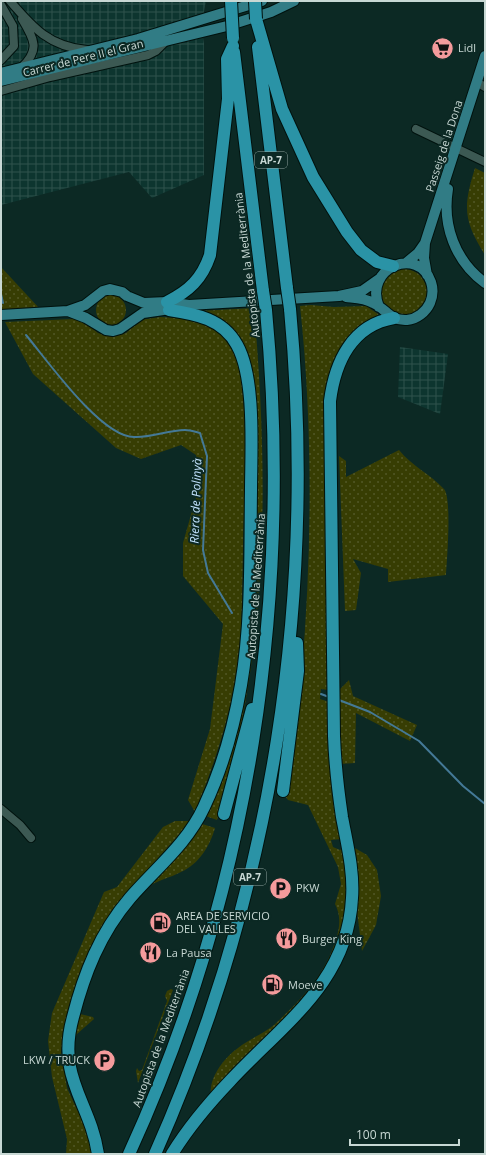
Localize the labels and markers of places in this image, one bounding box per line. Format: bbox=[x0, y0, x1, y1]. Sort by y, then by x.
supermarket icon: Lidl bbox=[430, 35, 456, 61]
place label: Lidl bbox=[458, 40, 476, 55]
parking icon: PKW bbox=[267, 875, 293, 901]
place label: PKW bbox=[296, 880, 320, 895]
place label: AREA DE SERVICIO DEL VALLES bbox=[176, 908, 270, 936]
fuel station icon: AREA DE SERVICIO DEL VALLES bbox=[148, 909, 174, 935]
restaurant icon: Burger King bbox=[273, 926, 299, 952]
place label: Burger King bbox=[302, 931, 362, 946]
restaurant icon: La Pausa bbox=[138, 940, 164, 966]
place label: La Pausa bbox=[166, 945, 212, 960]
fuel station icon: Moeve bbox=[260, 972, 286, 998]
place label: Moeve bbox=[288, 977, 322, 992]
parking icon: LKW / TRUCK bbox=[92, 1047, 118, 1073]
place label: LKW / TRUCK bbox=[23, 1052, 90, 1067]

